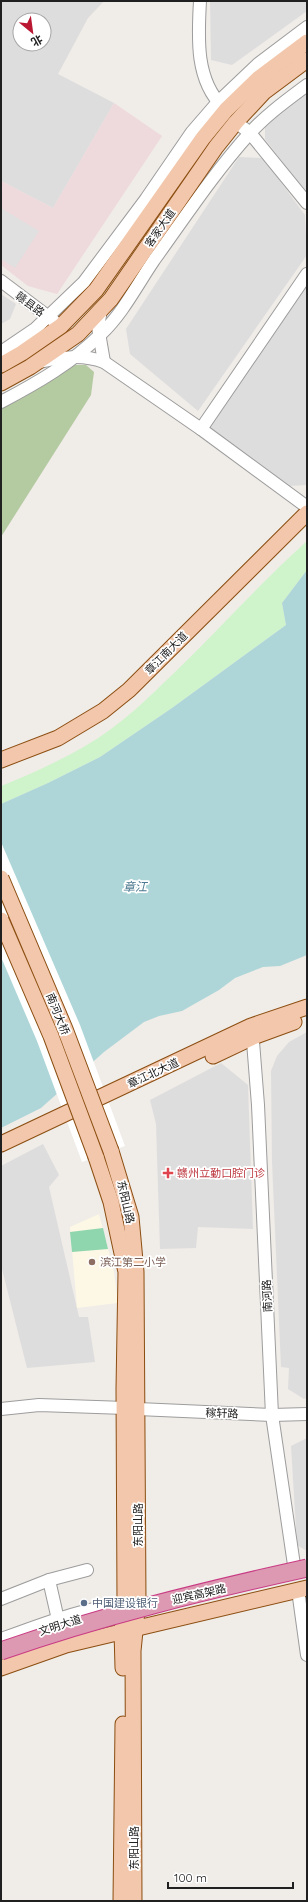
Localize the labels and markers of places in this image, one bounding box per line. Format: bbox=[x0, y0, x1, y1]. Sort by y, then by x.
place label: 赣州立勤口腔门诊 bbox=[177, 1166, 265, 1180]
marker: 赣州立勤口腔门诊 bbox=[162, 1167, 174, 1179]
place label: 滨江第二小学 bbox=[100, 1255, 166, 1269]
marker: 滨江第二小学 bbox=[87, 1257, 97, 1267]
place label: 中国建设银行 bbox=[92, 1596, 158, 1610]
marker: 中国建设银行 bbox=[79, 1598, 89, 1608]

